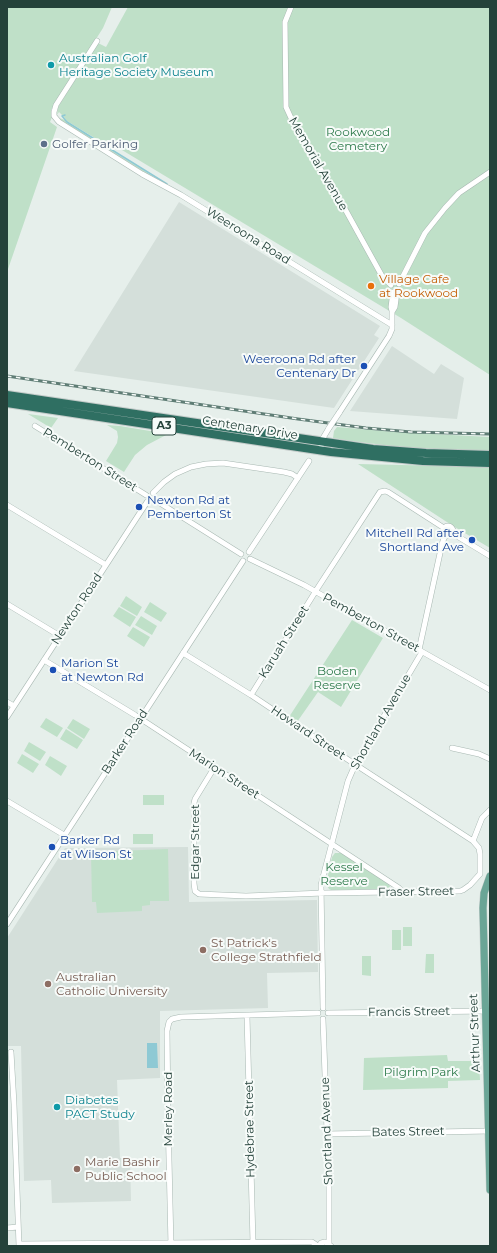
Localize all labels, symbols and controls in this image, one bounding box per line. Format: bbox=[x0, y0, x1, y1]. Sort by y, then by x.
place label: Australian Golf Heritage Society Museum bbox=[59, 51, 214, 79]
marker: Australian Golf Heritage Society Museum bbox=[46, 60, 56, 70]
street label: Memorial Avenue bbox=[285, 115, 351, 213]
park label: Rookwood Cemetery bbox=[326, 125, 390, 153]
place label: Golfer Parking bbox=[52, 137, 138, 151]
marker: Golfer Parking bbox=[39, 139, 49, 149]
street label: Weeroona Road bbox=[203, 204, 293, 268]
place label: Village Cafe at Rookwood bbox=[379, 272, 458, 300]
marker: Village Cafe at Rookwood bbox=[366, 281, 376, 291]
place label: Weeroona Rd after Centenary Dr bbox=[243, 352, 356, 380]
marker: Weeroona Rd after Centenary Dr bbox=[359, 361, 369, 371]
street label: Centenary Drive bbox=[201, 413, 299, 443]
road number: A3 bbox=[152, 417, 176, 435]
street label: Pemberton Street bbox=[40, 425, 140, 495]
place label: Newton Rd at Pemberton St bbox=[147, 493, 231, 521]
marker: Newton Rd at Pemberton St bbox=[134, 502, 144, 512]
place label: Mitchell Rd after Shortland Ave bbox=[365, 526, 464, 554]
marker: Mitchell Rd after Shortland Ave bbox=[467, 535, 477, 545]
street label: Newton Road bbox=[49, 571, 105, 647]
street label: Pemberton Street bbox=[320, 590, 422, 656]
street label: Karuah Street bbox=[256, 603, 312, 681]
place label: Marion St at Newton Rd bbox=[61, 656, 144, 684]
park label: Boden Reserve bbox=[313, 664, 361, 692]
marker: Marion St at Newton Rd bbox=[48, 665, 58, 675]
street label: Shortland Avenue bbox=[348, 672, 414, 772]
street label: Howard Street bbox=[268, 703, 348, 763]
street label: Barker Road bbox=[99, 707, 151, 777]
street label: Marion Street bbox=[186, 746, 262, 802]
street label: Edgar Street bbox=[188, 804, 202, 880]
place label: Barker Rd at Wilson St bbox=[60, 833, 132, 861]
marker: Barker Rd at Wilson St bbox=[47, 842, 57, 852]
park label: Kessel Reserve bbox=[320, 860, 368, 888]
street label: Fraser Street bbox=[378, 884, 454, 900]
place label: St Patrick's College Strathfield bbox=[211, 936, 322, 964]
marker: St Patrick's College Strathfield bbox=[198, 945, 208, 955]
place label: Australian Catholic University bbox=[56, 970, 167, 998]
marker: Australian Catholic University bbox=[43, 979, 53, 989]
street label: Arthur Street bbox=[466, 993, 484, 1073]
street label: Francis Street bbox=[368, 1004, 450, 1020]
park label: Pilgrim Park bbox=[384, 1065, 458, 1079]
street label: Merley Road bbox=[161, 1072, 175, 1146]
street label: Shortland Avenue bbox=[318, 1077, 336, 1185]
street label: Hydebrae Street bbox=[242, 1080, 258, 1178]
place label: Diabetes PACT Study bbox=[65, 1093, 135, 1121]
marker: Diabetes PACT Study bbox=[52, 1102, 62, 1112]
street label: Bates Street bbox=[371, 1124, 445, 1140]
place label: Marie Bashir Public School bbox=[85, 1155, 167, 1183]
marker: Marie Bashir Public School bbox=[72, 1164, 82, 1174]

